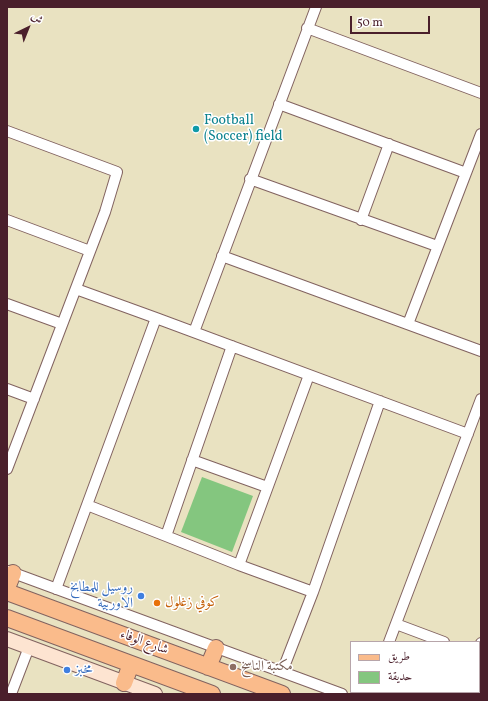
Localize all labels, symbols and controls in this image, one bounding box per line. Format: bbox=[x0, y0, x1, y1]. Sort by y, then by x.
north arrow bbox=[8, 8, 48, 48]
scale bar bbox=[352, 8, 432, 34]
text: ش bbox=[27, 10, 46, 28]
text: 50 m bbox=[357, 15, 383, 31]
place label: Football (Soccer) field bbox=[204, 113, 283, 146]
marker: Football (Soccer) field bbox=[191, 124, 201, 134]
place label: روسيل للمطابخ الاوربية bbox=[70, 580, 133, 612]
marker: روسيل للمطابخ الاوربية bbox=[136, 591, 146, 601]
place label: كوفي زغلول bbox=[165, 595, 219, 611]
marker: كوفي زغلول bbox=[152, 598, 162, 608]
street label: شارع الوفاء bbox=[118, 627, 170, 659]
legend bbox=[350, 641, 480, 693]
text: طريق bbox=[388, 649, 410, 665]
place label: مكتبة الناسخ bbox=[241, 659, 293, 675]
place label: مخبز bbox=[75, 662, 92, 678]
marker: مكتبة الناسخ bbox=[228, 662, 238, 672]
marker: مخبز bbox=[62, 665, 72, 675]
text: حديقة bbox=[388, 669, 412, 685]

